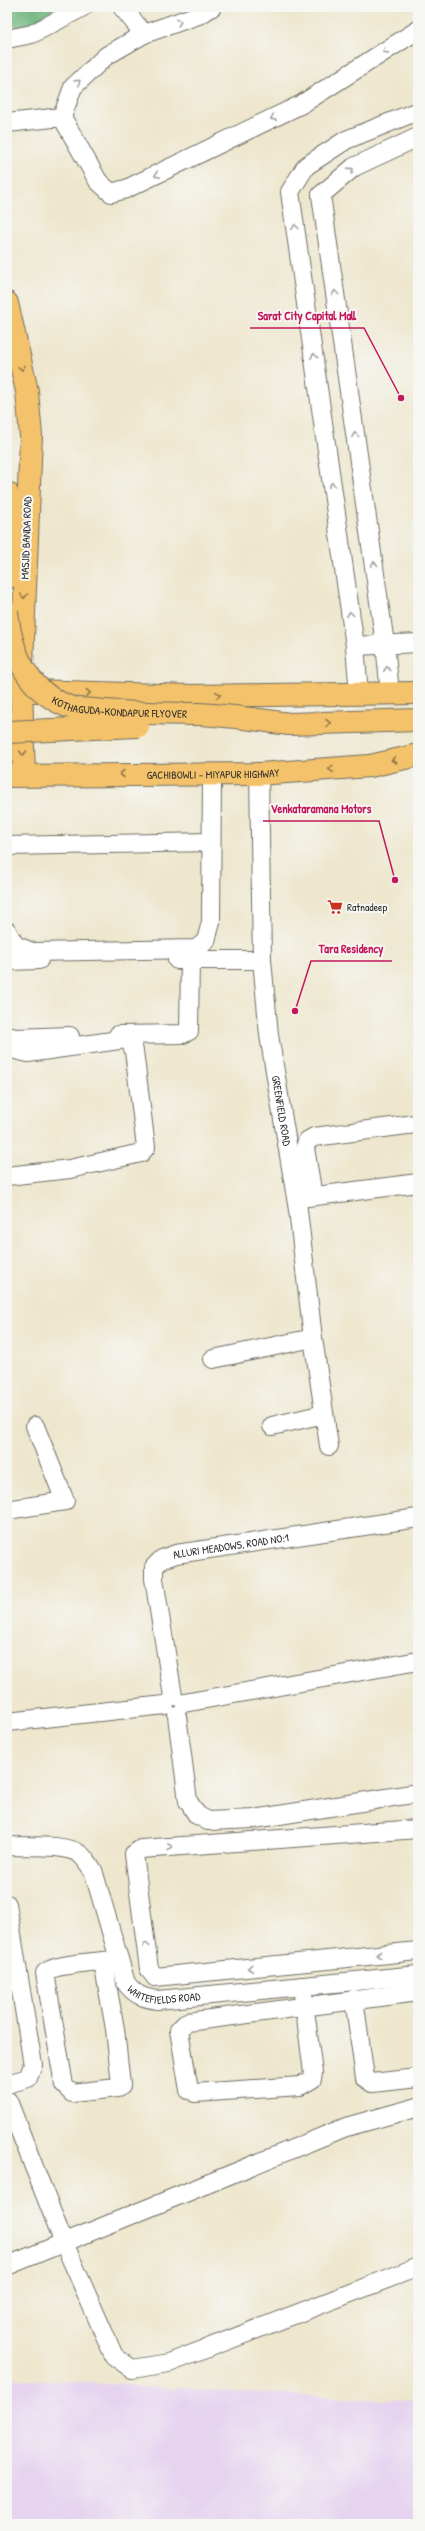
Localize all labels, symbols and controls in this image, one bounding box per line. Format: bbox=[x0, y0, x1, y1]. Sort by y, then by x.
one-way arrow bbox=[175, 18, 182, 27]
one-way arrow bbox=[382, 47, 389, 54]
one-way arrow bbox=[73, 80, 81, 87]
one-way arrow bbox=[270, 113, 278, 121]
one-way arrow bbox=[346, 168, 353, 175]
one-way arrow bbox=[153, 170, 161, 177]
one-way arrow bbox=[291, 224, 300, 230]
one-way arrow bbox=[331, 290, 340, 296]
callout: Sarat City Capital Mall bbox=[250, 304, 364, 328]
text: Sarat City Capital Mall bbox=[258, 307, 357, 325]
one-way arrow bbox=[310, 353, 319, 359]
one-way arrow bbox=[17, 365, 25, 372]
one-way arrow bbox=[351, 432, 360, 439]
one-way arrow bbox=[328, 482, 337, 488]
street label: MASJID BANDA ROAD bbox=[18, 496, 34, 580]
one-way arrow bbox=[370, 561, 379, 567]
one-way arrow bbox=[20, 593, 29, 599]
one-way arrow bbox=[346, 610, 355, 617]
one-way arrow bbox=[383, 666, 392, 672]
one-way arrow bbox=[85, 688, 91, 697]
one-way arrow bbox=[215, 691, 221, 700]
street label: KOTHAGUDA-KONDAPUR FLYOVER bbox=[49, 693, 187, 721]
one-way arrow bbox=[325, 719, 331, 727]
one-way arrow bbox=[19, 750, 27, 756]
one-way arrow bbox=[391, 756, 397, 764]
one-way arrow bbox=[328, 764, 334, 773]
street label: GACHIBOWLI - MIYAPUR HIGHWAY bbox=[147, 766, 280, 782]
one-way arrow bbox=[119, 770, 125, 779]
callout: Venkataramana Motors bbox=[263, 797, 379, 821]
text: Venkataramana Motors bbox=[271, 800, 372, 817]
supermarket icon: Ratnadeep bbox=[326, 898, 344, 916]
place label: Ratnadeep bbox=[347, 900, 387, 914]
callout: Tara Residency bbox=[311, 937, 392, 961]
text: Tara Residency bbox=[318, 940, 383, 958]
street label: GREENFIELD ROAD bbox=[269, 1074, 294, 1148]
street label: ALLURI MEADOWS, ROAD NO:1 bbox=[170, 1530, 290, 1562]
one-way arrow bbox=[167, 1842, 173, 1851]
one-way arrow bbox=[142, 1942, 151, 1948]
one-way arrow bbox=[376, 1950, 382, 1959]
one-way arrow bbox=[247, 1963, 253, 1972]
street label: WHITEFIELDS ROAD bbox=[124, 1982, 202, 2007]

